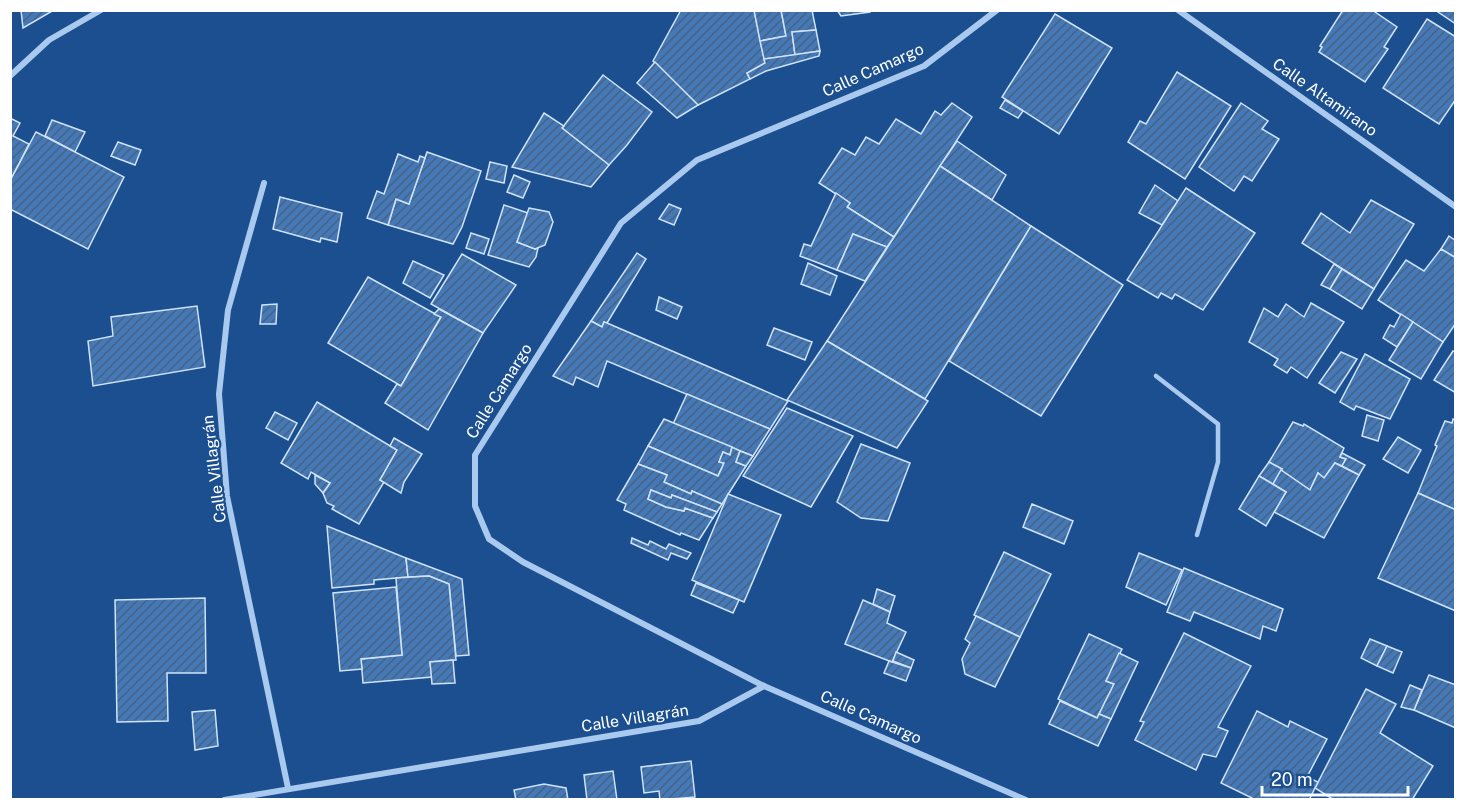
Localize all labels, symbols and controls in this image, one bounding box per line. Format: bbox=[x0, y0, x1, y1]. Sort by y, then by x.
street label: Calle Camargo bbox=[819, 39, 927, 101]
street label: Calle Altamirano bbox=[1269, 54, 1381, 140]
street label: Calle Camargo bbox=[462, 340, 536, 442]
street label: Calle Villagrán bbox=[198, 414, 230, 524]
street label: Calle Camargo bbox=[817, 686, 925, 748]
street label: Calle Villagrán bbox=[580, 700, 690, 736]
scale bar bbox=[1262, 759, 1408, 797]
text: 20 m bbox=[1271, 769, 1313, 790]

